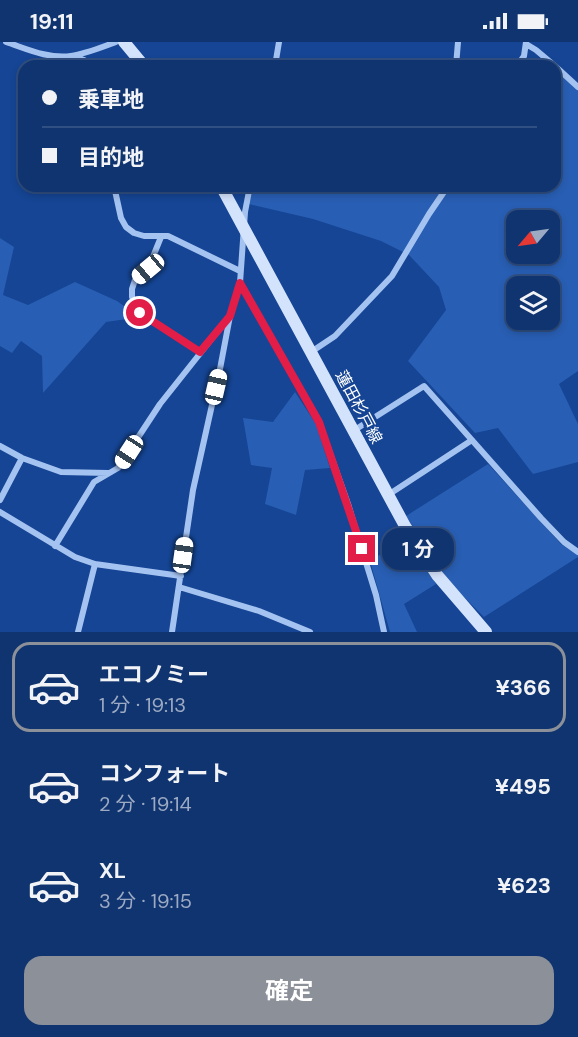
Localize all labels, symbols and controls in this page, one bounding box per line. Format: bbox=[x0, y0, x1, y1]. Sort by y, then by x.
text: 19:11 bbox=[30, 7, 74, 36]
text: 乗車地 bbox=[78, 85, 144, 114]
text: 目的地 bbox=[78, 143, 144, 172]
north arrow bbox=[506, 210, 560, 264]
map controls bbox=[506, 210, 560, 330]
car bbox=[128, 251, 168, 287]
button: layers bbox=[506, 276, 560, 330]
route start bbox=[126, 299, 153, 326]
car bbox=[203, 367, 229, 407]
street label: 蓮田杉戸線 bbox=[331, 367, 387, 447]
car bbox=[112, 432, 146, 472]
callout: 1 分 bbox=[383, 528, 455, 570]
route end bbox=[348, 535, 375, 562]
car bbox=[172, 536, 194, 574]
text: 1 分 bbox=[402, 536, 434, 562]
icon: car bbox=[27, 660, 81, 714]
text: エコノミー bbox=[99, 660, 209, 689]
text: ¥366 bbox=[496, 673, 551, 702]
text: 1 分 · 19:13 bbox=[99, 692, 186, 718]
icon: car bbox=[27, 759, 81, 813]
text: コンフォート bbox=[99, 759, 230, 788]
text: ¥495 bbox=[495, 772, 551, 801]
text: 2 分 · 19:14 bbox=[99, 791, 192, 817]
text: XL bbox=[99, 856, 126, 885]
icon: car bbox=[27, 858, 81, 912]
text: ¥623 bbox=[497, 871, 551, 900]
text: 3 分 · 19:15 bbox=[99, 888, 192, 914]
button: 確定 bbox=[24, 956, 554, 1025]

